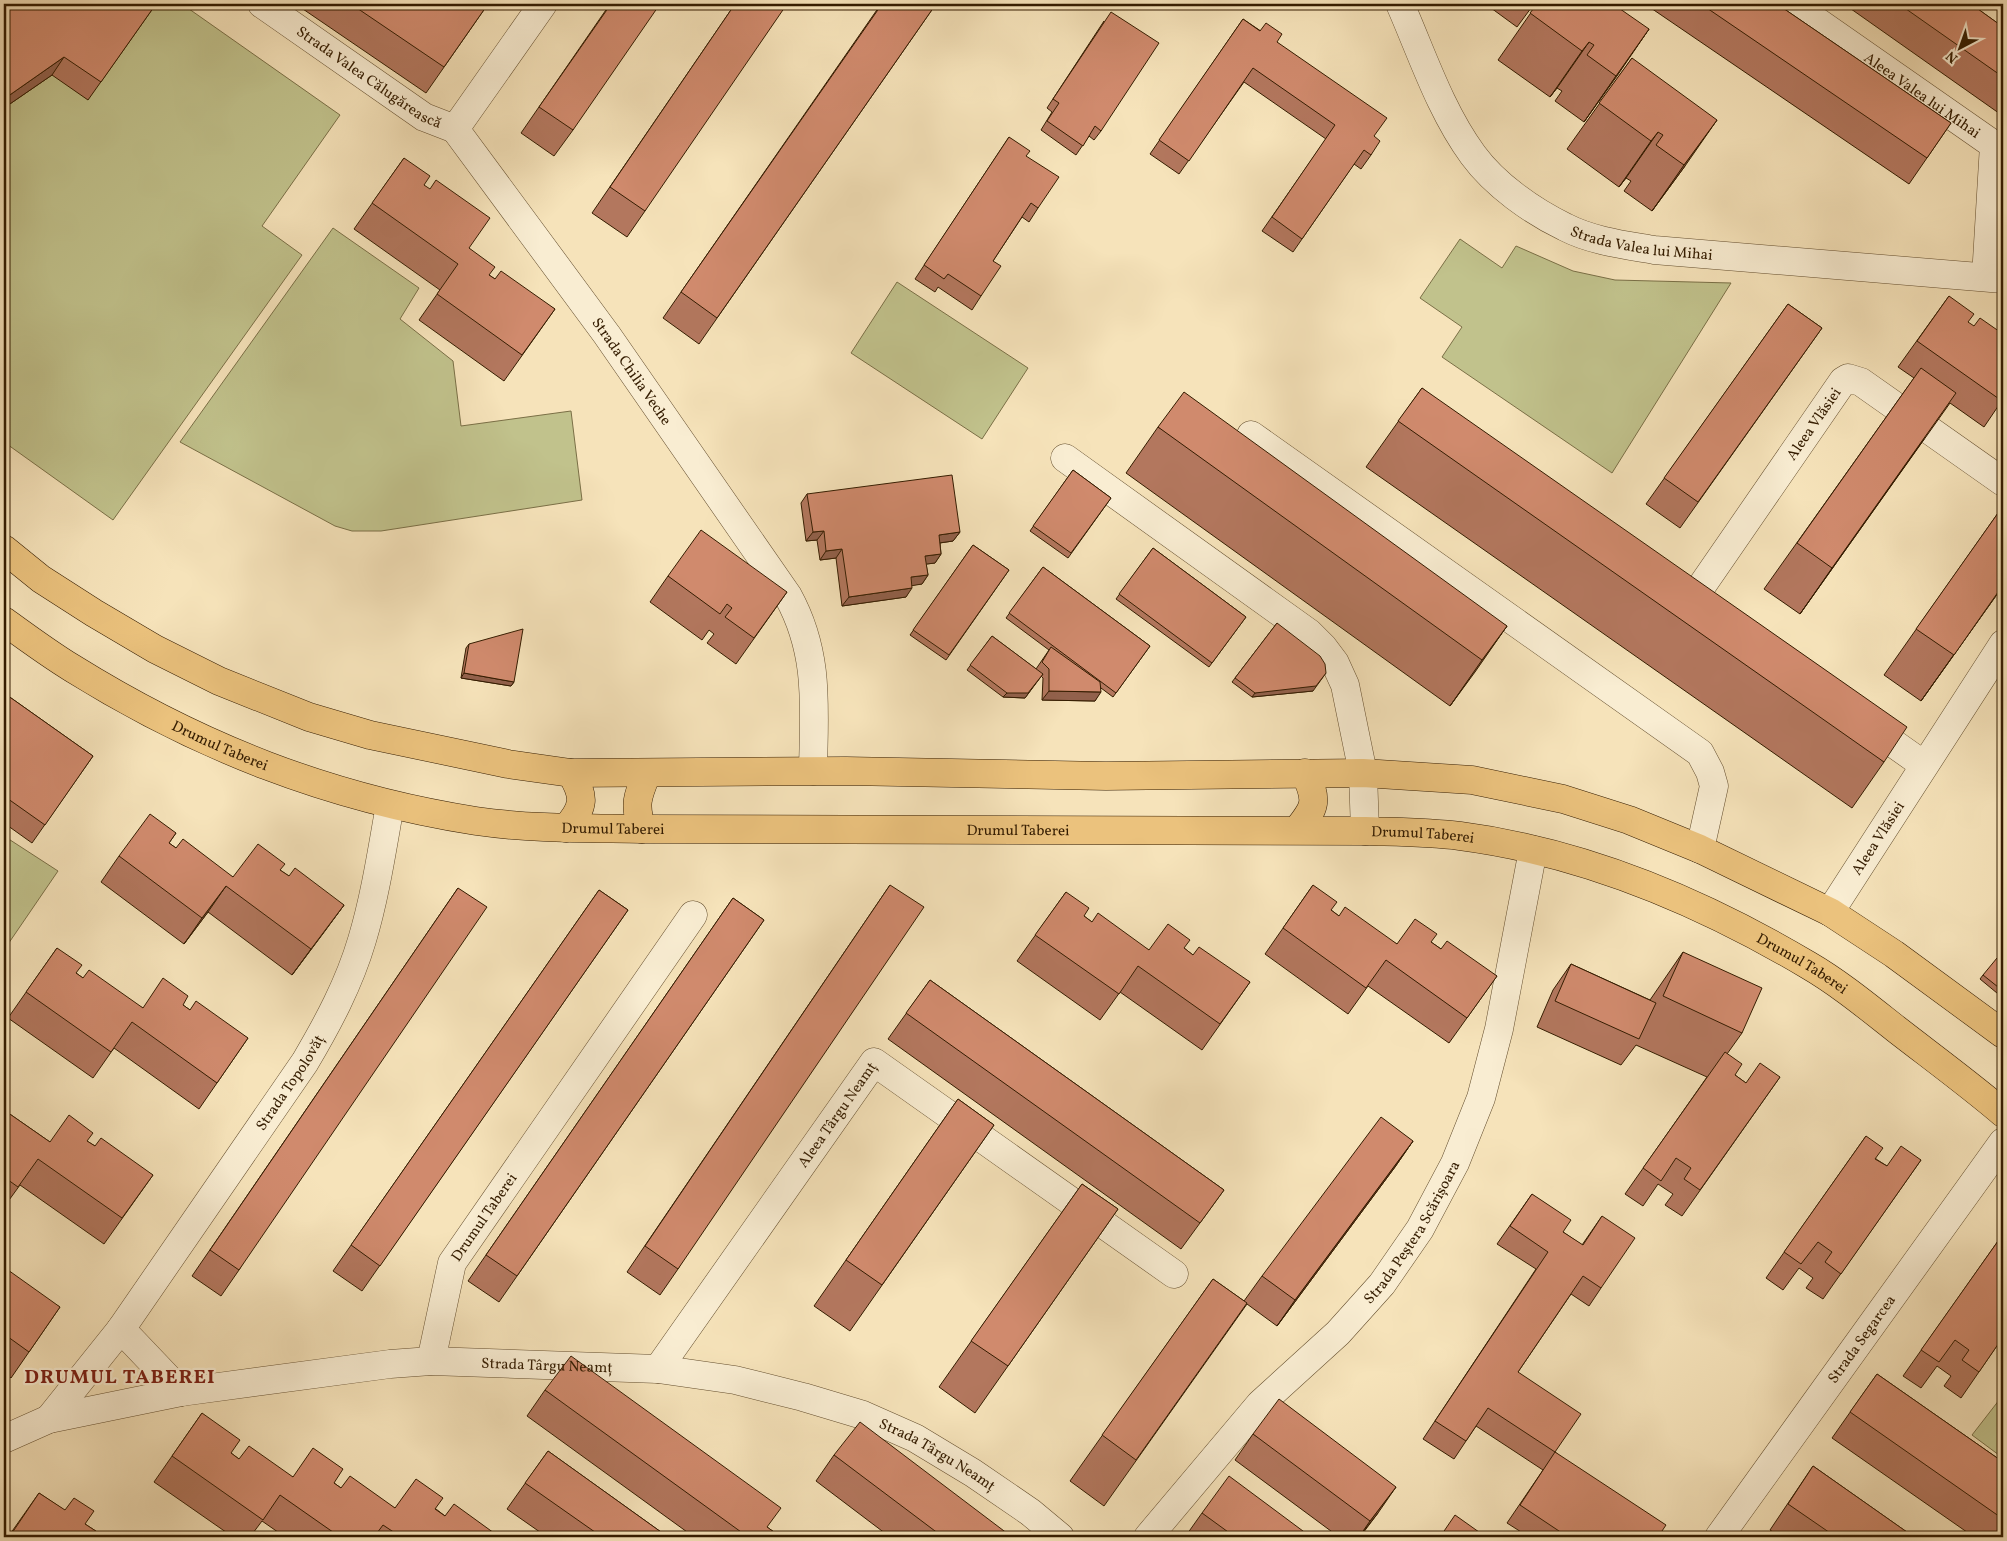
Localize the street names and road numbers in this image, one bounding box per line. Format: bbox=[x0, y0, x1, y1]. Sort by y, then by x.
street label: Strada Valea Călugărească bbox=[291, 22, 444, 135]
street label: Aleea Valea lui Mihai bbox=[1859, 48, 1984, 144]
street label: Strada Valea lui Mihai bbox=[1567, 222, 1713, 267]
street label: Strada Chilia Veche bbox=[586, 314, 676, 430]
street label: Aleea Vlăsiei bbox=[1782, 384, 1847, 465]
street label: Drumul Taberei bbox=[168, 716, 271, 777]
street label: Aleea Vlăsiei bbox=[1847, 798, 1911, 880]
street label: Drumul Taberei bbox=[561, 819, 665, 841]
street label: Drumul Taberei bbox=[966, 821, 1070, 842]
street label: Drumul Taberei bbox=[1371, 822, 1476, 850]
street label: Drumul Taberei bbox=[1752, 929, 1851, 1000]
street label: Strada Topolovăț bbox=[252, 1032, 330, 1135]
street label: Aleea Târgu Neamț bbox=[794, 1058, 883, 1173]
street label: Strada Peștera Scărișoara bbox=[1360, 1158, 1466, 1309]
street label: Drumul Taberei bbox=[447, 1170, 523, 1266]
street label: Strada Segarcea bbox=[1824, 1291, 1902, 1388]
street label: Strada Târgu Neamț bbox=[481, 1354, 613, 1379]
street label: Strada Târgu Neamț bbox=[875, 1414, 999, 1497]

